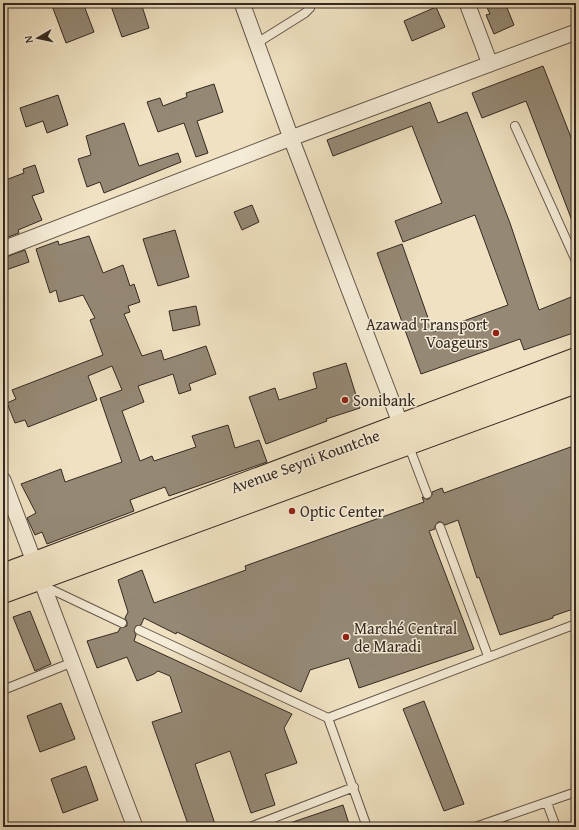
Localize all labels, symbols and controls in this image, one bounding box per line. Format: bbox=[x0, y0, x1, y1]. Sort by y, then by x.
north arrow bbox=[18, 18, 58, 58]
text: N bbox=[20, 34, 37, 44]
place label: Azawad Transport Voageurs bbox=[366, 312, 488, 354]
marker: Azawad Transport Voageurs bbox=[491, 328, 501, 338]
place label: Sonibank bbox=[353, 388, 416, 412]
marker: Sonibank bbox=[340, 395, 350, 405]
street label: Avenue Seyni Kountche bbox=[227, 423, 383, 499]
place label: Optic Center bbox=[300, 499, 384, 523]
marker: Optic Center bbox=[287, 506, 297, 516]
place label: Marché Central de Maradi bbox=[354, 616, 458, 658]
marker: Marché Central de Maradi bbox=[341, 632, 351, 642]

